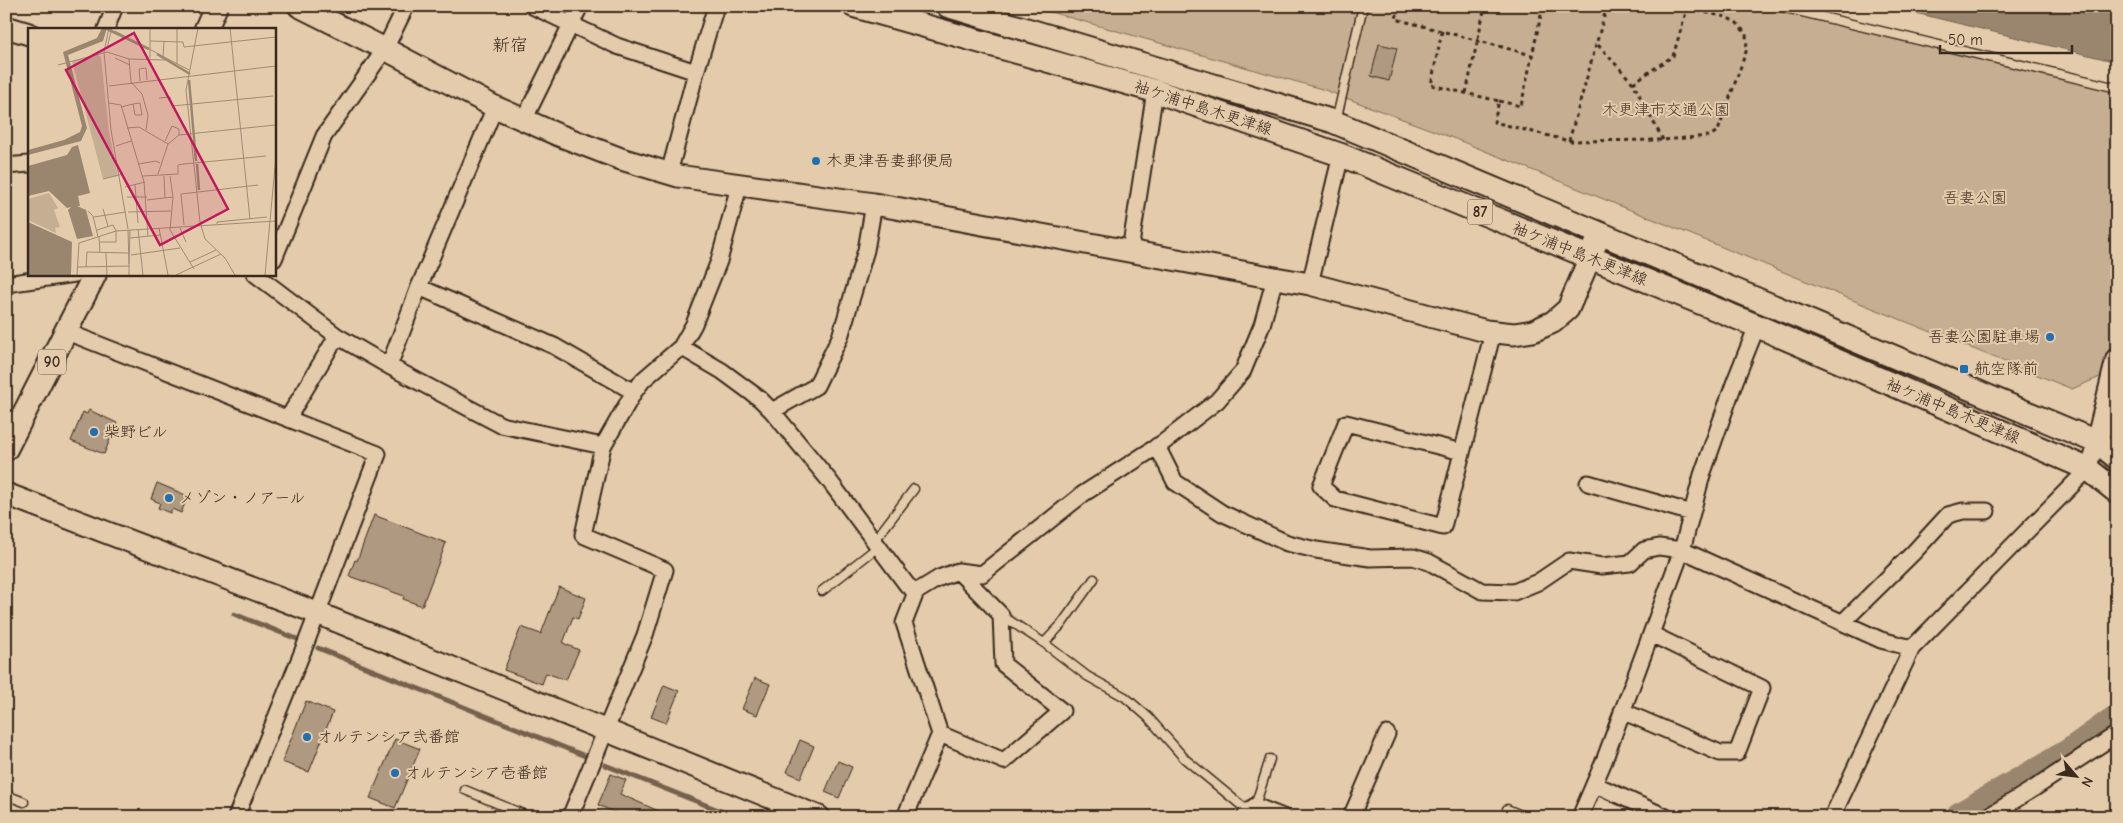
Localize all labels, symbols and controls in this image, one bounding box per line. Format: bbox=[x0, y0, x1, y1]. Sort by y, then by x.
scale bar bbox=[1940, 22, 2073, 54]
inset map bbox=[28, 28, 275, 275]
text: 50 m bbox=[1948, 31, 1983, 49]
district label: 新宿 bbox=[492, 35, 528, 56]
street label: 袖ケ浦中島木更津線 bbox=[1132, 77, 1274, 139]
park label: 木更津市交通公園 bbox=[1602, 101, 1730, 119]
place label: 木更津吾妻郵便局 bbox=[826, 152, 954, 170]
marker: 木更津吾妻郵便局 bbox=[810, 155, 822, 167]
park label: 吾妻公園 bbox=[1943, 189, 2007, 207]
road number: 87 bbox=[1468, 200, 1492, 224]
street label: 袖ケ浦中島木更津線 bbox=[1510, 219, 1650, 289]
place label: 吾妻公園駐車場 bbox=[1928, 328, 2040, 346]
marker: 吾妻公園駐車場 bbox=[2044, 331, 2056, 343]
road number: 90 bbox=[38, 350, 66, 374]
place label: 航空隊前 bbox=[1974, 360, 2038, 378]
marker: 航空隊前 bbox=[1958, 363, 1970, 375]
street label: 袖ケ浦中島木更津線 bbox=[1883, 375, 2023, 447]
place label: 柴野ビル bbox=[104, 423, 168, 441]
marker: 柴野ビル bbox=[88, 426, 100, 438]
place label: メゾン・ノアール bbox=[179, 489, 305, 507]
marker: メゾン・ノアール bbox=[163, 492, 175, 504]
place label: オルテンシア弐番館 bbox=[317, 728, 460, 746]
marker: オルテンシア弐番館 bbox=[301, 731, 313, 743]
north arrow bbox=[2050, 750, 2100, 800]
place label: オルテンシア壱番館 bbox=[405, 764, 548, 782]
marker: オルテンシア壱番館 bbox=[389, 767, 401, 779]
text: N bbox=[2077, 774, 2097, 790]

